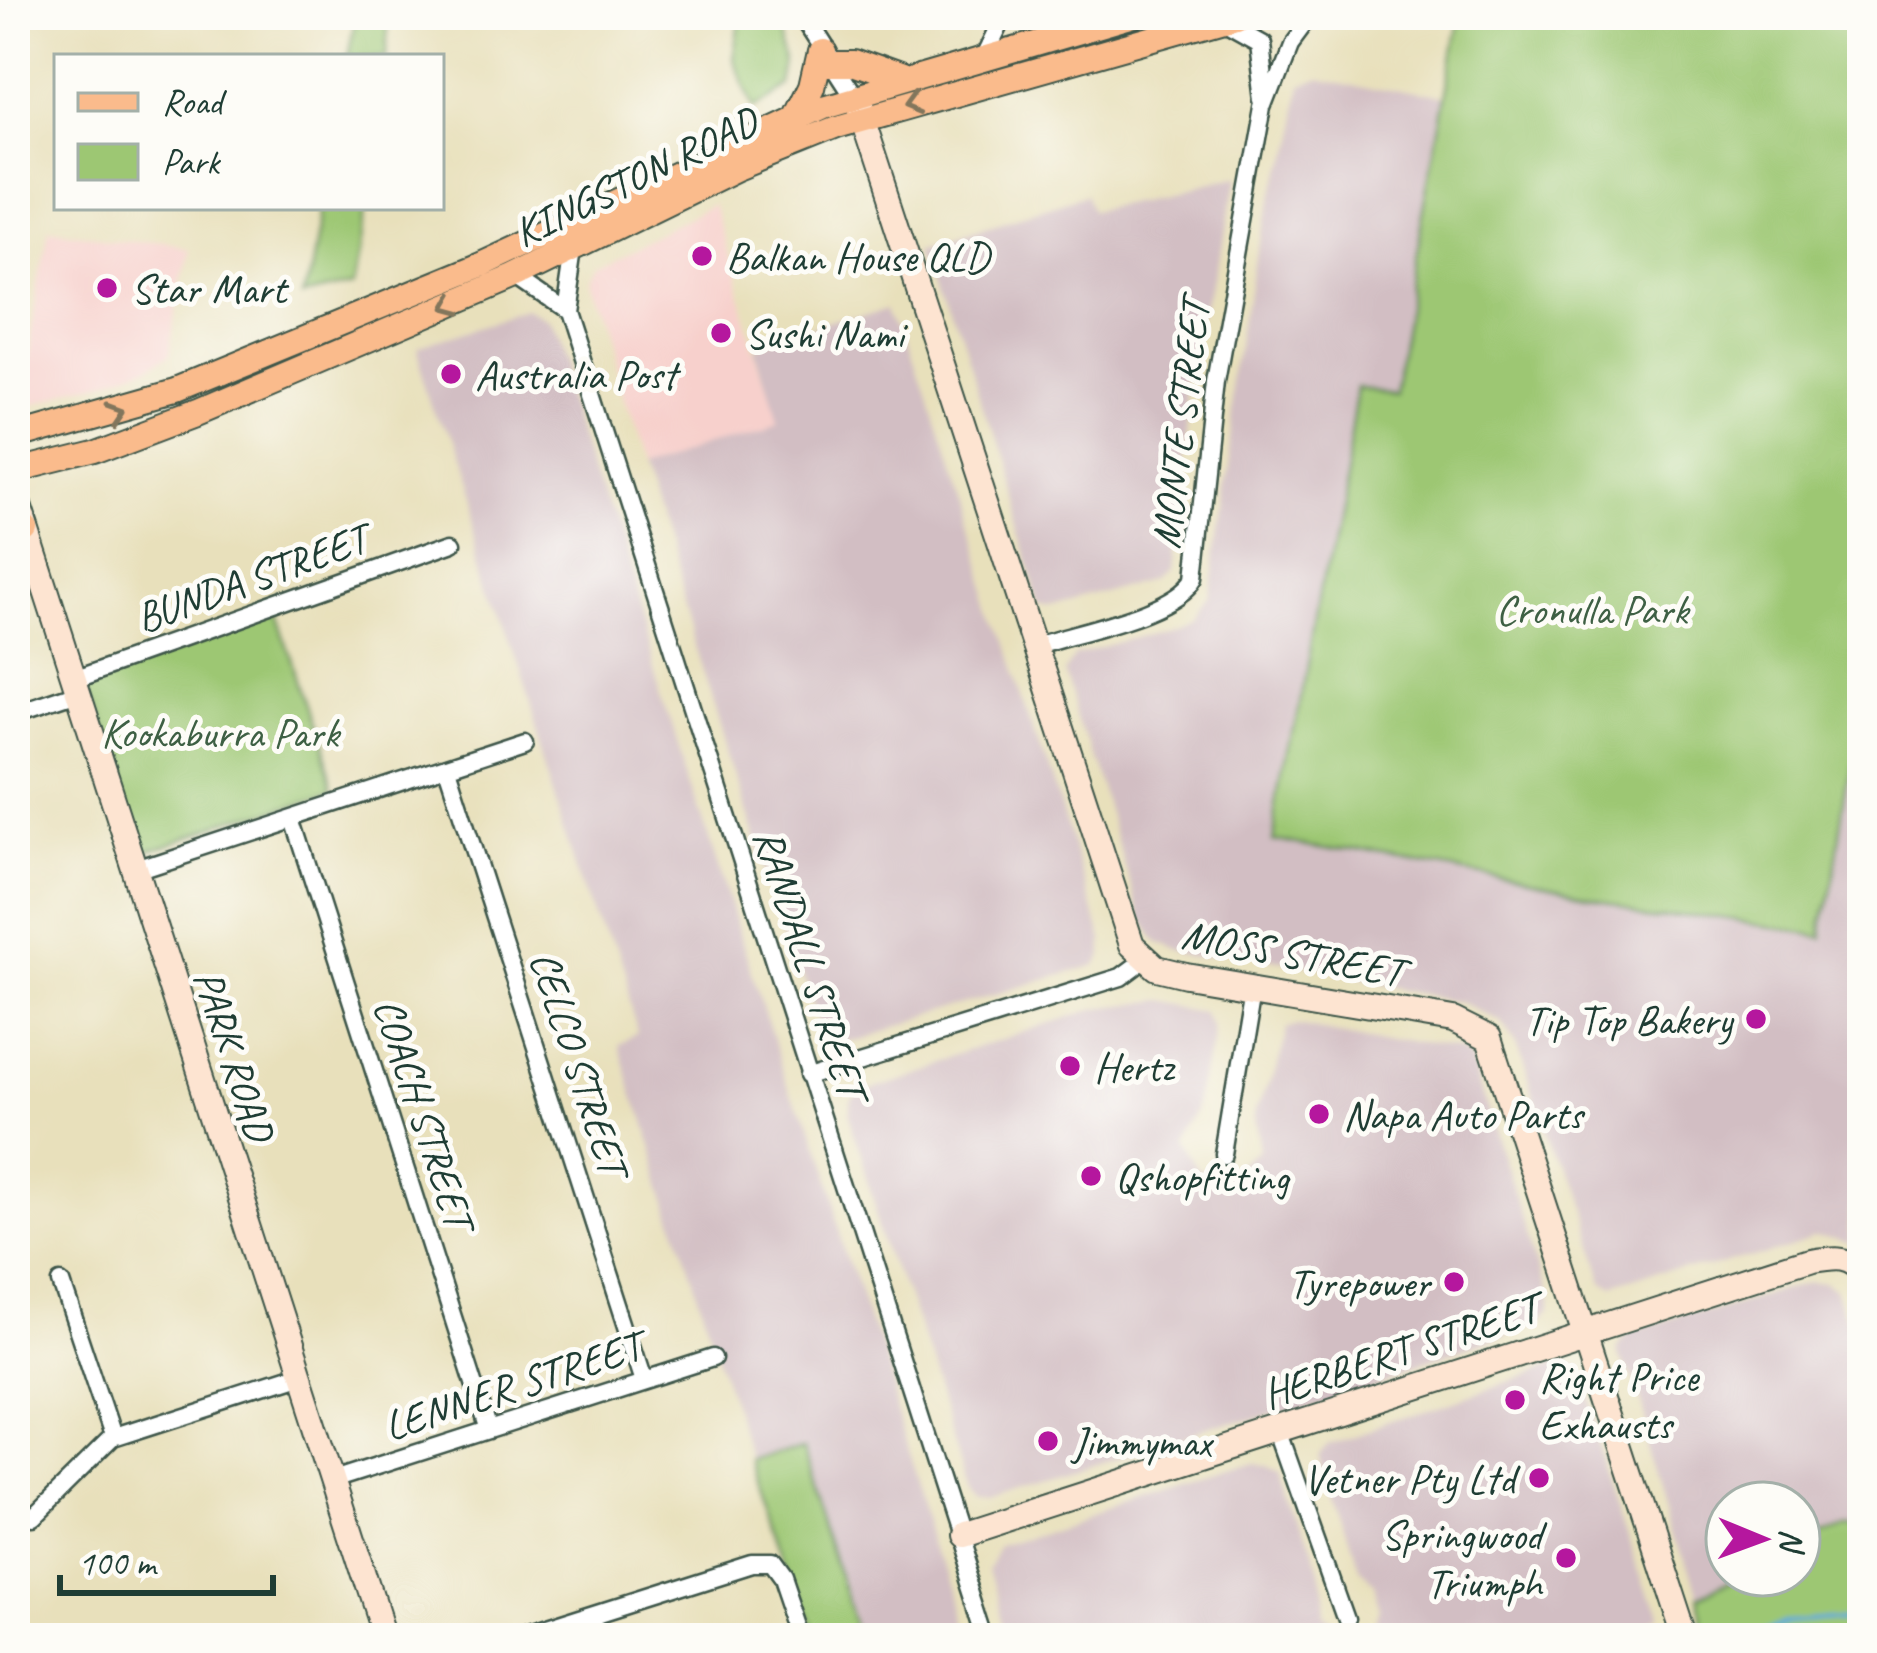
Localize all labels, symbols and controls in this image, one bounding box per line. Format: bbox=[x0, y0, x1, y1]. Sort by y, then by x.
legend bbox=[54, 54, 444, 210]
text: Road bbox=[162, 79, 228, 125]
one-way arrow bbox=[901, 91, 922, 116]
street label: KINGSTON ROAD bbox=[505, 94, 769, 259]
text: Park bbox=[162, 139, 222, 185]
place label: Balkan House QLD bbox=[726, 231, 993, 284]
marker: Balkan House QLD bbox=[689, 243, 715, 269]
place label: Star Mart bbox=[131, 263, 290, 316]
marker: Star Mart bbox=[94, 275, 120, 301]
street label: MONTE STREET bbox=[1139, 288, 1223, 551]
one-way arrow bbox=[442, 291, 464, 315]
place label: Sushi Nami bbox=[745, 308, 909, 361]
marker: Sushi Nami bbox=[708, 320, 734, 346]
place label: Australia Post bbox=[475, 349, 681, 402]
marker: Australia Post bbox=[438, 361, 464, 387]
one-way arrow bbox=[109, 399, 130, 424]
street label: BUNDA STREET bbox=[128, 509, 383, 645]
park label: Cronulla Park bbox=[1496, 584, 1691, 637]
park label: Kookaburra Park bbox=[101, 707, 341, 760]
street label: RANDALL STREET bbox=[741, 822, 881, 1115]
street label: MOSS STREET bbox=[1178, 908, 1416, 1001]
street label: CELCO STREET bbox=[517, 945, 642, 1191]
street label: PARK ROAD bbox=[181, 963, 287, 1150]
street label: COACH STREET bbox=[361, 992, 488, 1244]
place label: Tip Top Bakery bbox=[1525, 994, 1735, 1047]
marker: Tip Top Bakery bbox=[1743, 1006, 1769, 1032]
place label: Hertz bbox=[1094, 1041, 1176, 1094]
marker: Hertz bbox=[1057, 1053, 1083, 1079]
place label: Napa Auto Parts bbox=[1343, 1089, 1586, 1142]
marker: Napa Auto Parts bbox=[1306, 1101, 1332, 1127]
place label: Qshopfitting bbox=[1115, 1151, 1291, 1204]
marker: Qshopfitting bbox=[1078, 1163, 1104, 1189]
place label: Tyrepower bbox=[1289, 1257, 1433, 1310]
marker: Tyrepower bbox=[1441, 1269, 1467, 1295]
street label: HERBERT STREET bbox=[1256, 1279, 1555, 1421]
street label: LENNER STREET bbox=[377, 1317, 657, 1453]
place label: Right Price Exhausts bbox=[1539, 1351, 1700, 1452]
marker: Right Price Exhausts bbox=[1502, 1387, 1528, 1413]
place label: Jimmymax bbox=[1070, 1416, 1215, 1469]
marker: Jimmymax bbox=[1035, 1428, 1061, 1454]
place label: Vetner Pty Ltd bbox=[1303, 1453, 1521, 1506]
marker: Vetner Pty Ltd bbox=[1526, 1465, 1552, 1491]
north arrow bbox=[1703, 1479, 1823, 1599]
place label: Springwood Triumph bbox=[1381, 1509, 1547, 1610]
scale bar bbox=[60, 1521, 273, 1595]
text: N bbox=[1771, 1529, 1813, 1556]
text: 100 m bbox=[78, 1540, 158, 1586]
marker: Springwood Triumph bbox=[1553, 1545, 1579, 1571]

